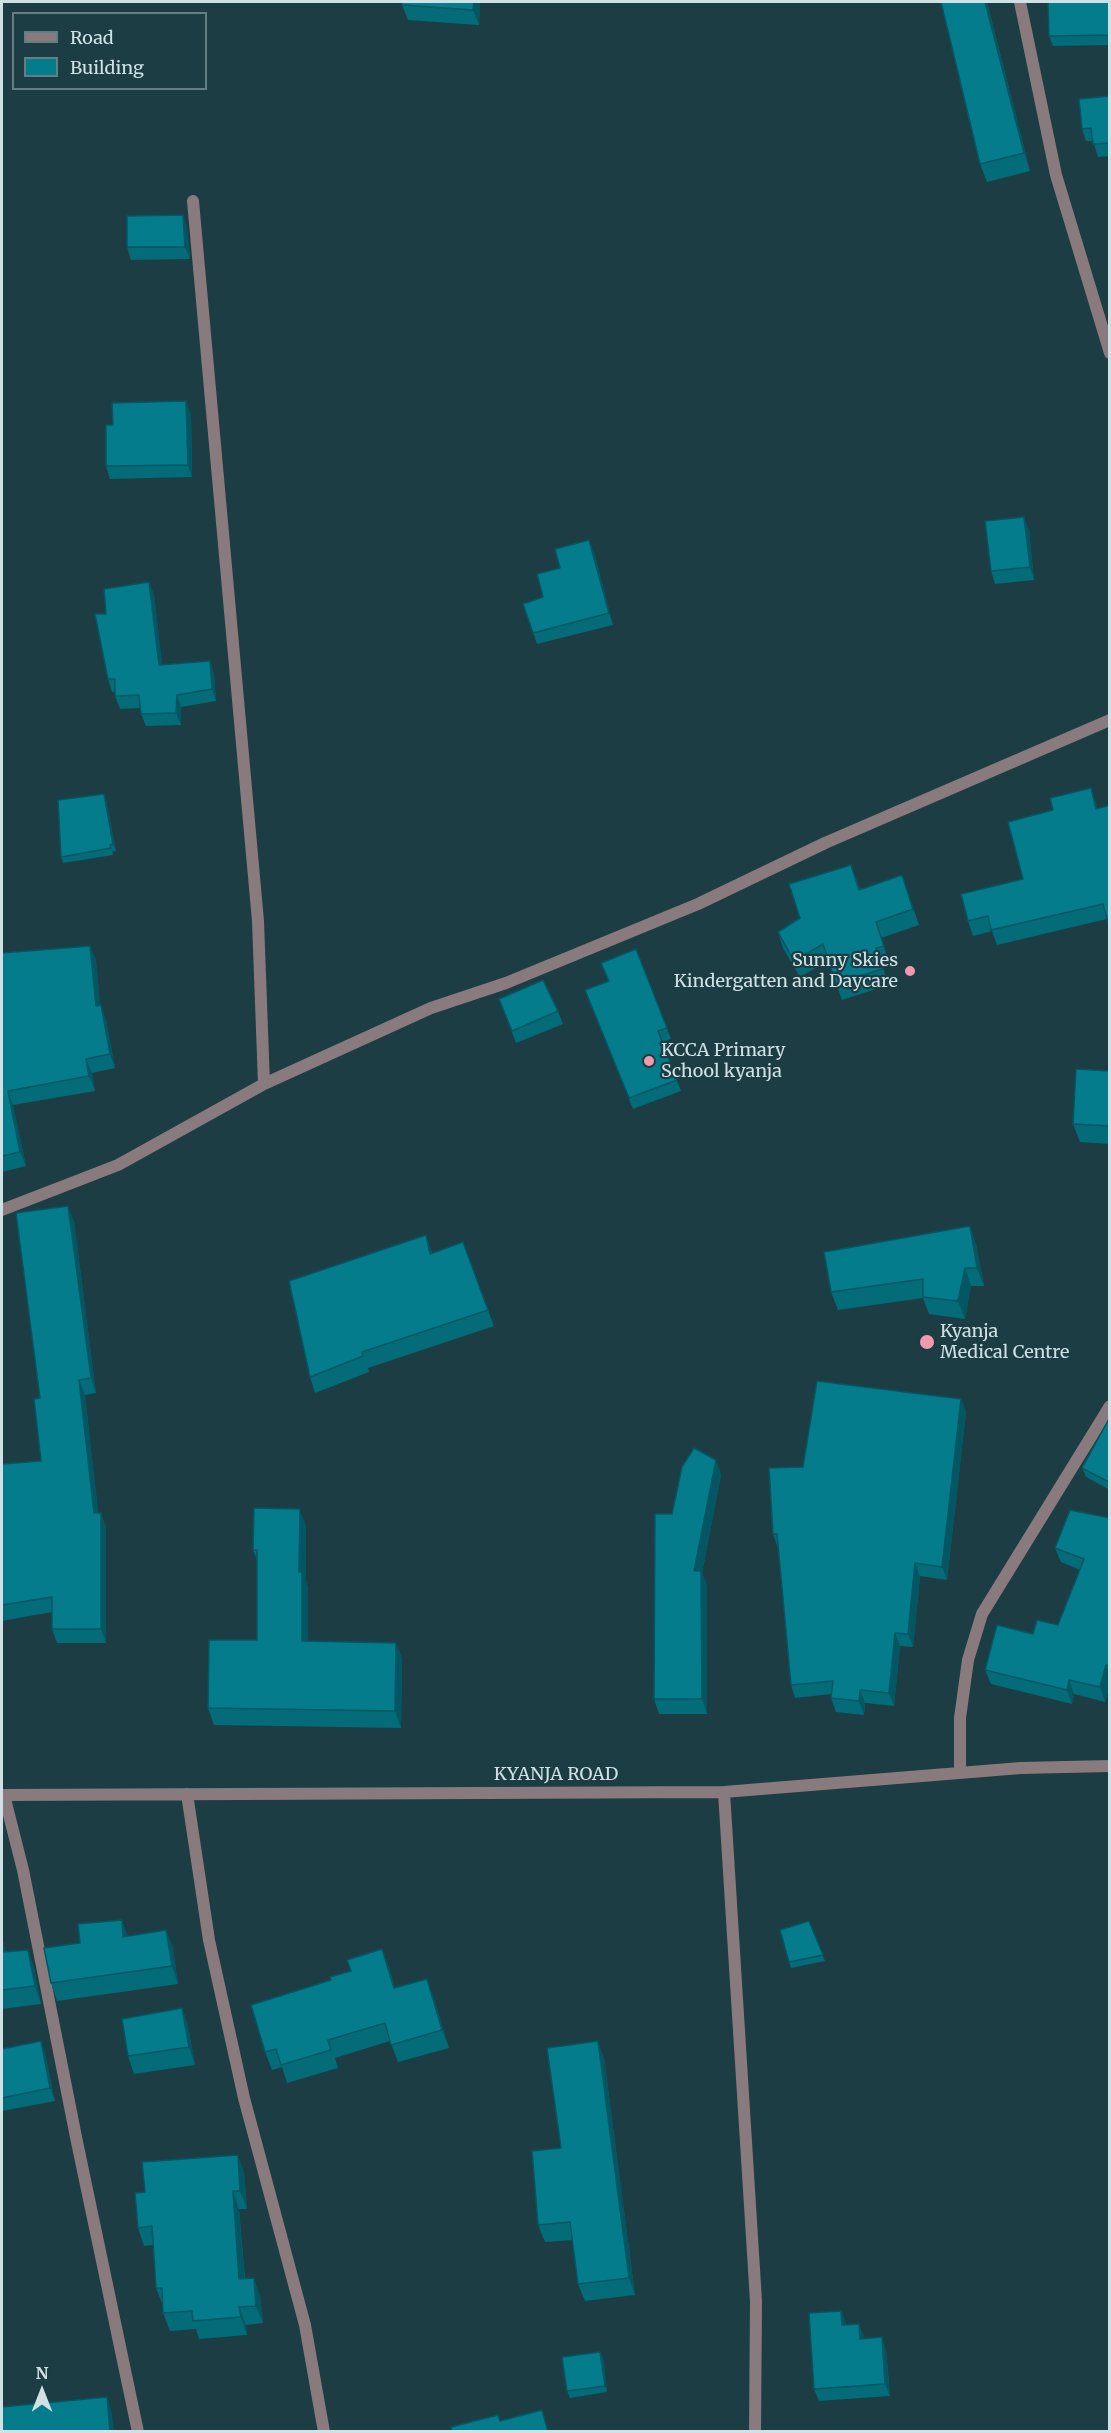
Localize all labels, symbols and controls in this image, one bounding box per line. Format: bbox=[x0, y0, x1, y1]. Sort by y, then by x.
legend bbox=[12, 12, 207, 90]
text: Road bbox=[70, 26, 114, 49]
text: Building bbox=[70, 56, 144, 79]
place label: Sunny Skies Kindergatten and Daycare bbox=[674, 950, 898, 992]
marker: Sunny Skies Kindergatten and Daycare bbox=[903, 964, 917, 978]
place label: KCCA Primary School kyanja bbox=[661, 1040, 786, 1082]
marker: KCCA Primary School kyanja bbox=[642, 1054, 656, 1068]
place label: Kyanja Medical Centre bbox=[940, 1321, 1069, 1364]
marker: Kyanja Medical Centre bbox=[918, 1333, 936, 1351]
street label: KYANJA ROAD bbox=[494, 1764, 618, 1786]
north arrow bbox=[12, 2361, 72, 2421]
text: N bbox=[36, 2363, 48, 2383]

